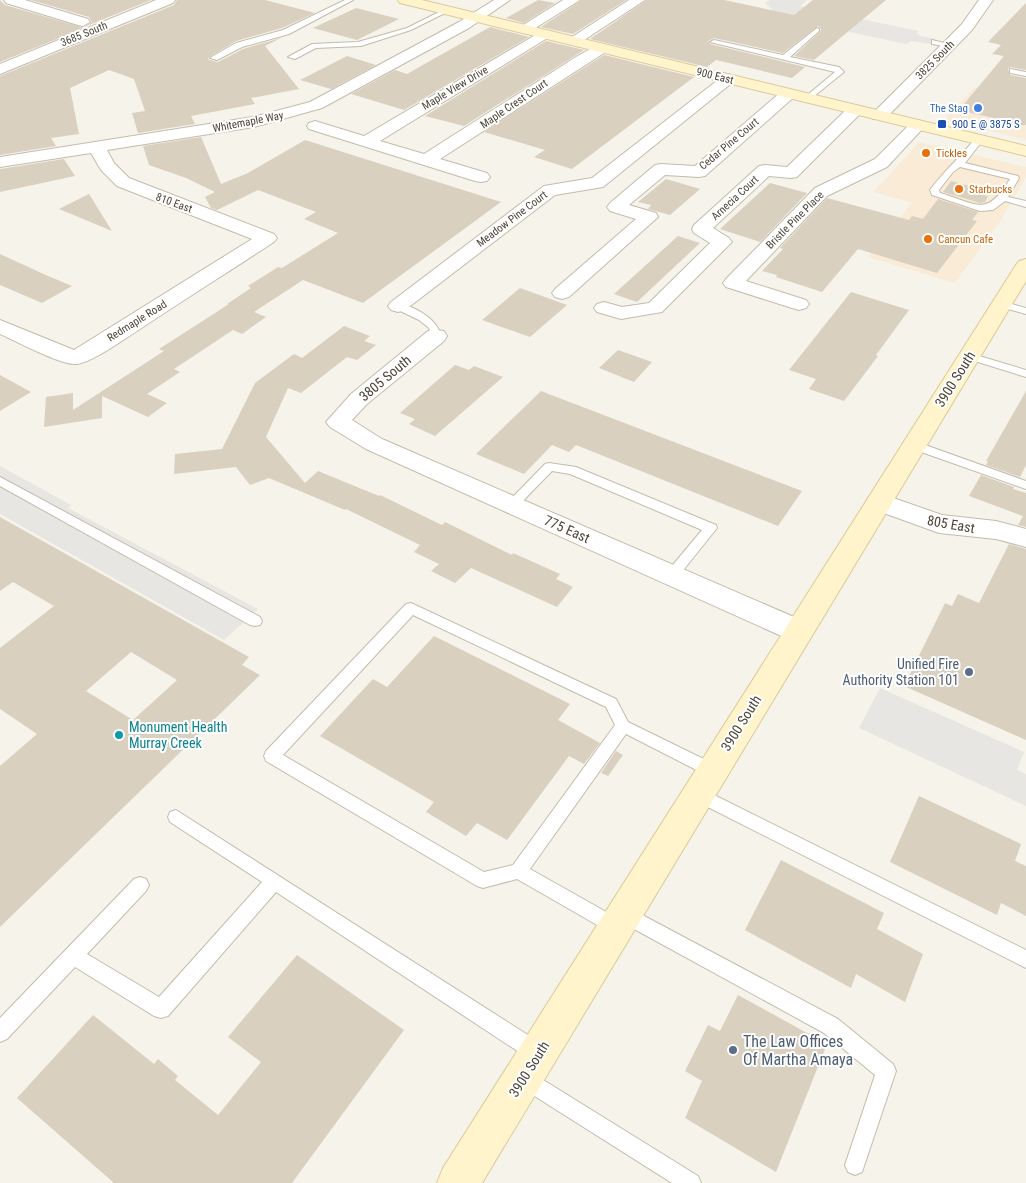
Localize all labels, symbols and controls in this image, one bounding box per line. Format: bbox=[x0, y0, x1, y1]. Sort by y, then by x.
street label: 3685 South bbox=[59, 19, 109, 49]
street label: 3825 South bbox=[913, 38, 957, 82]
street label: Maple View Drive bbox=[420, 63, 490, 113]
street label: 900 East bbox=[695, 65, 735, 87]
street label: Maple Crest Court bbox=[478, 77, 550, 131]
place label: The Stag bbox=[930, 102, 968, 115]
marker: The Stag bbox=[972, 102, 984, 114]
street label: Whitemaple Way bbox=[212, 109, 285, 135]
street label: Cedar Pine Court bbox=[697, 115, 761, 173]
marker: 900 E @ 3875 S bbox=[936, 118, 948, 130]
place label: 900 E @ 3875 S bbox=[952, 118, 1020, 131]
marker: Tickles bbox=[920, 147, 932, 159]
place label: Tickles bbox=[936, 147, 967, 160]
street label: Arnecia Court bbox=[709, 173, 761, 223]
marker: Starbucks bbox=[953, 183, 965, 195]
place label: Starbucks bbox=[969, 183, 1012, 196]
street label: Meadow Pine Court bbox=[474, 188, 550, 250]
street label: Bristle Pine Place bbox=[763, 188, 827, 252]
street label: 810 East bbox=[154, 190, 194, 216]
marker: Cancun Cafe bbox=[922, 233, 934, 245]
place label: Cancun Cafe bbox=[938, 233, 993, 246]
street label: Redmaple Road bbox=[105, 298, 169, 344]
street label: 3900 South bbox=[932, 348, 978, 410]
street label: 3805 South bbox=[356, 352, 414, 404]
street label: 775 East bbox=[542, 512, 592, 546]
street label: 805 East bbox=[926, 512, 976, 536]
place label: Unified Fire Authority Station 101 bbox=[842, 656, 959, 688]
marker: Unified Fire Authority Station 101 bbox=[963, 666, 975, 678]
street label: 3900 South bbox=[718, 692, 764, 754]
place label: Monument Health Murray Creek bbox=[129, 719, 227, 751]
marker: Monument Health Murray Creek bbox=[113, 729, 125, 741]
place label: The Law Offices Of Martha Amaya bbox=[743, 1032, 853, 1069]
street label: 3900 South bbox=[506, 1038, 552, 1100]
marker: The Law Offices Of Martha Amaya bbox=[727, 1044, 739, 1056]

